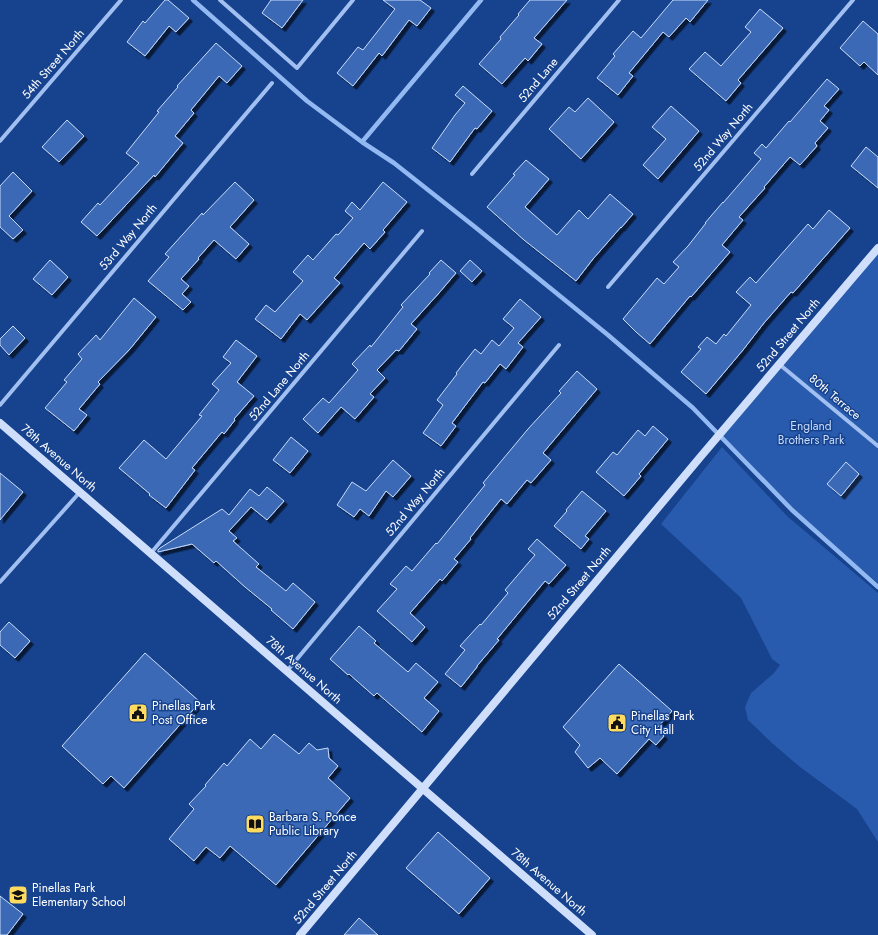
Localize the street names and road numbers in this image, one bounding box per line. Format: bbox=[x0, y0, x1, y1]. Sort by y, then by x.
street label: 54th Street North bbox=[17, 25, 89, 103]
street label: 52nd Lane bbox=[514, 54, 562, 106]
street label: 52nd Way North bbox=[689, 99, 757, 175]
street label: 53rd Way North bbox=[95, 200, 161, 274]
street label: 52nd Street North bbox=[752, 294, 824, 376]
street label: 52nd Lane North bbox=[244, 347, 314, 425]
street label: 80th Terrace bbox=[805, 370, 865, 424]
street label: 78th Avenue North bbox=[17, 420, 101, 496]
street label: 52nd Way North bbox=[381, 464, 449, 540]
street label: 52nd Street North bbox=[543, 542, 615, 624]
street label: 78th Avenue North bbox=[262, 632, 346, 708]
street label: 78th Avenue North bbox=[507, 844, 591, 920]
street label: 52nd Street North bbox=[289, 846, 361, 928]

